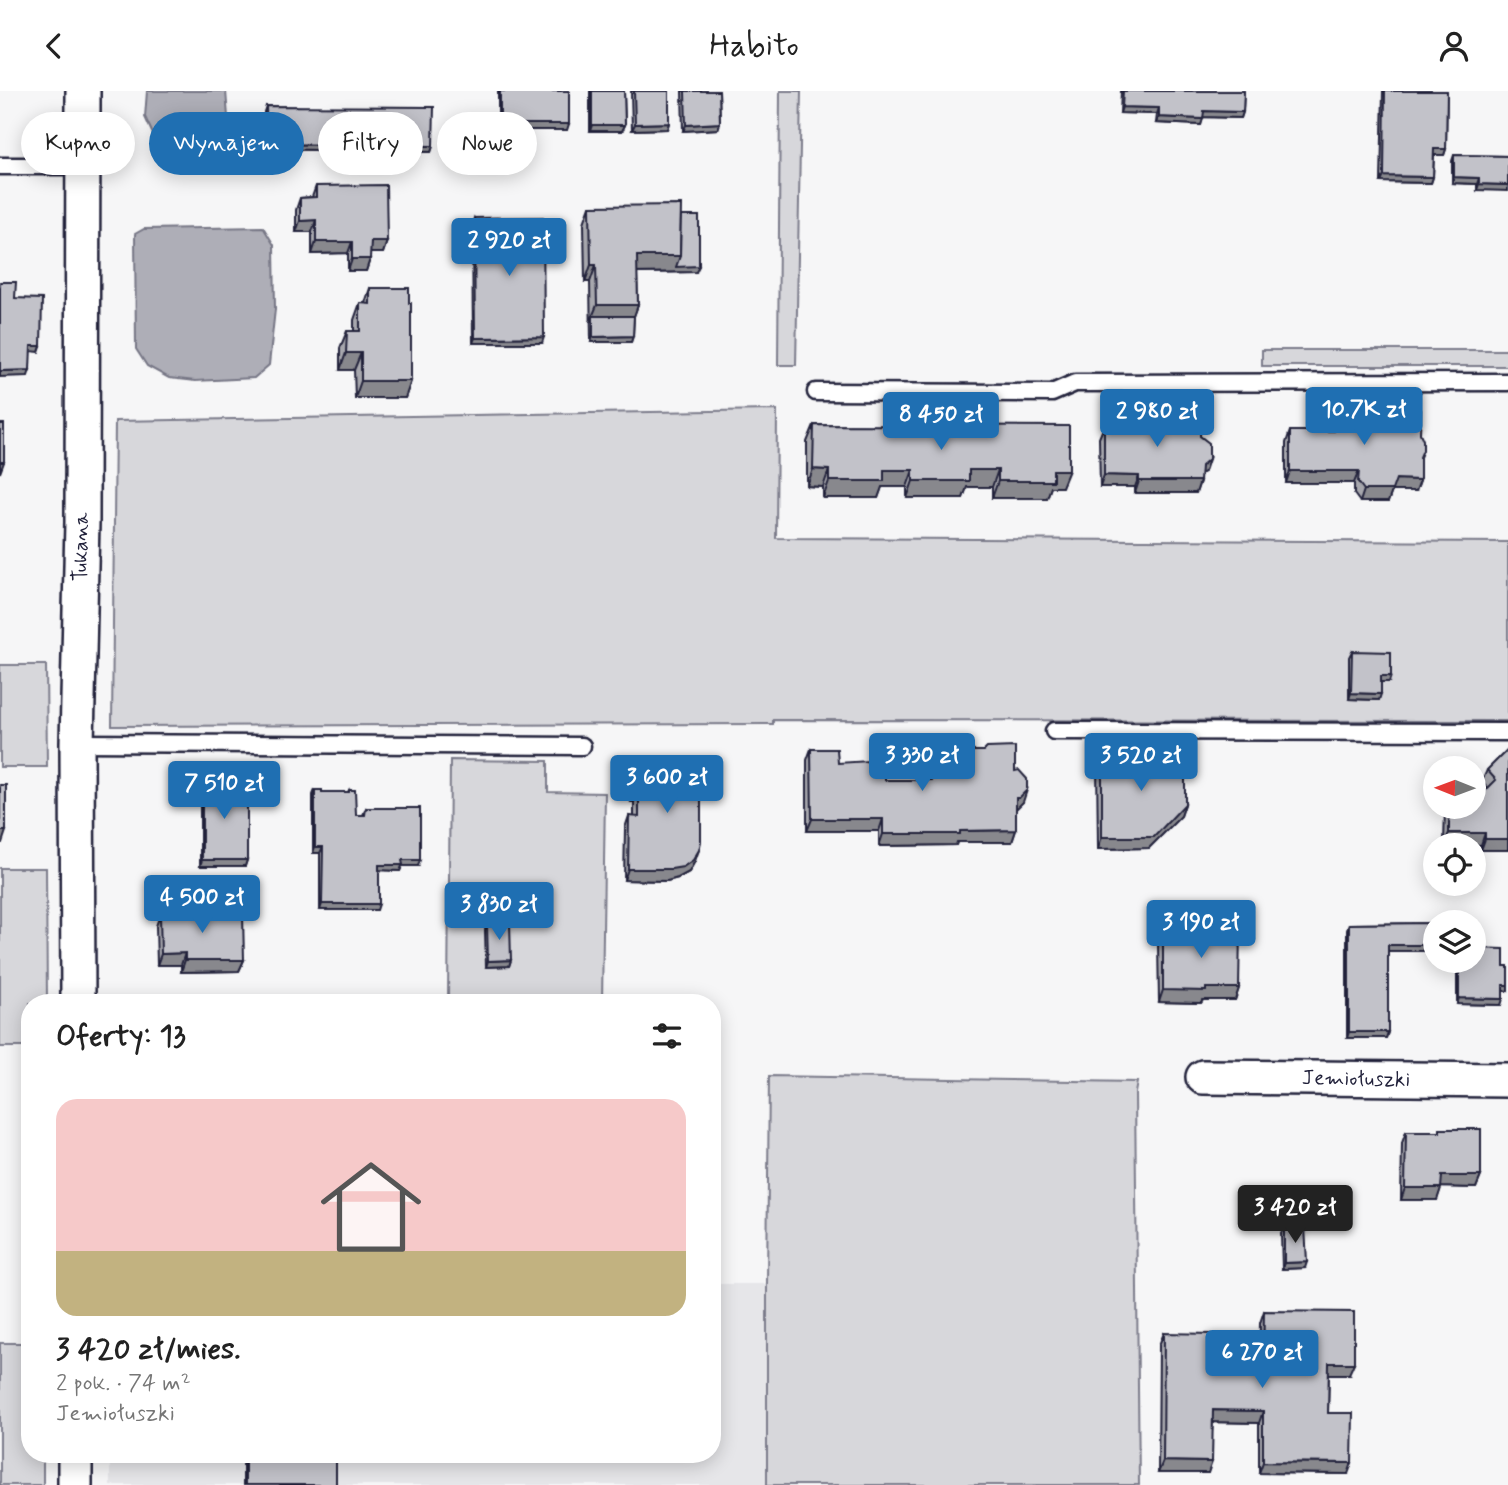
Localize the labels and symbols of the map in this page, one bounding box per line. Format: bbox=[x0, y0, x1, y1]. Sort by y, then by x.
pin: 2 920 zł bbox=[437, 219, 581, 278]
pin: 10.7K zł bbox=[1292, 387, 1436, 447]
pin: 2 980 zł bbox=[1085, 389, 1229, 449]
pin: 8 450 zł bbox=[869, 393, 1013, 452]
street label: Tukana bbox=[66, 512, 96, 582]
pin: 3 330 zł bbox=[850, 733, 994, 793]
pin: 3 520 zł bbox=[1069, 733, 1213, 793]
pin: 3 600 zł bbox=[595, 755, 739, 815]
north arrow bbox=[1423, 756, 1486, 819]
pin: 7 510 zł bbox=[152, 761, 296, 821]
pin: 4 500 zł bbox=[130, 875, 274, 935]
pin: 3 830 zł bbox=[427, 883, 571, 942]
pin: 3 190 zł bbox=[1129, 901, 1273, 960]
street label: Jemiołuszki bbox=[1302, 1064, 1410, 1094]
pin: 3 420 zł bbox=[1223, 1185, 1367, 1245]
pin: 6 270 zł bbox=[1190, 1331, 1334, 1390]

